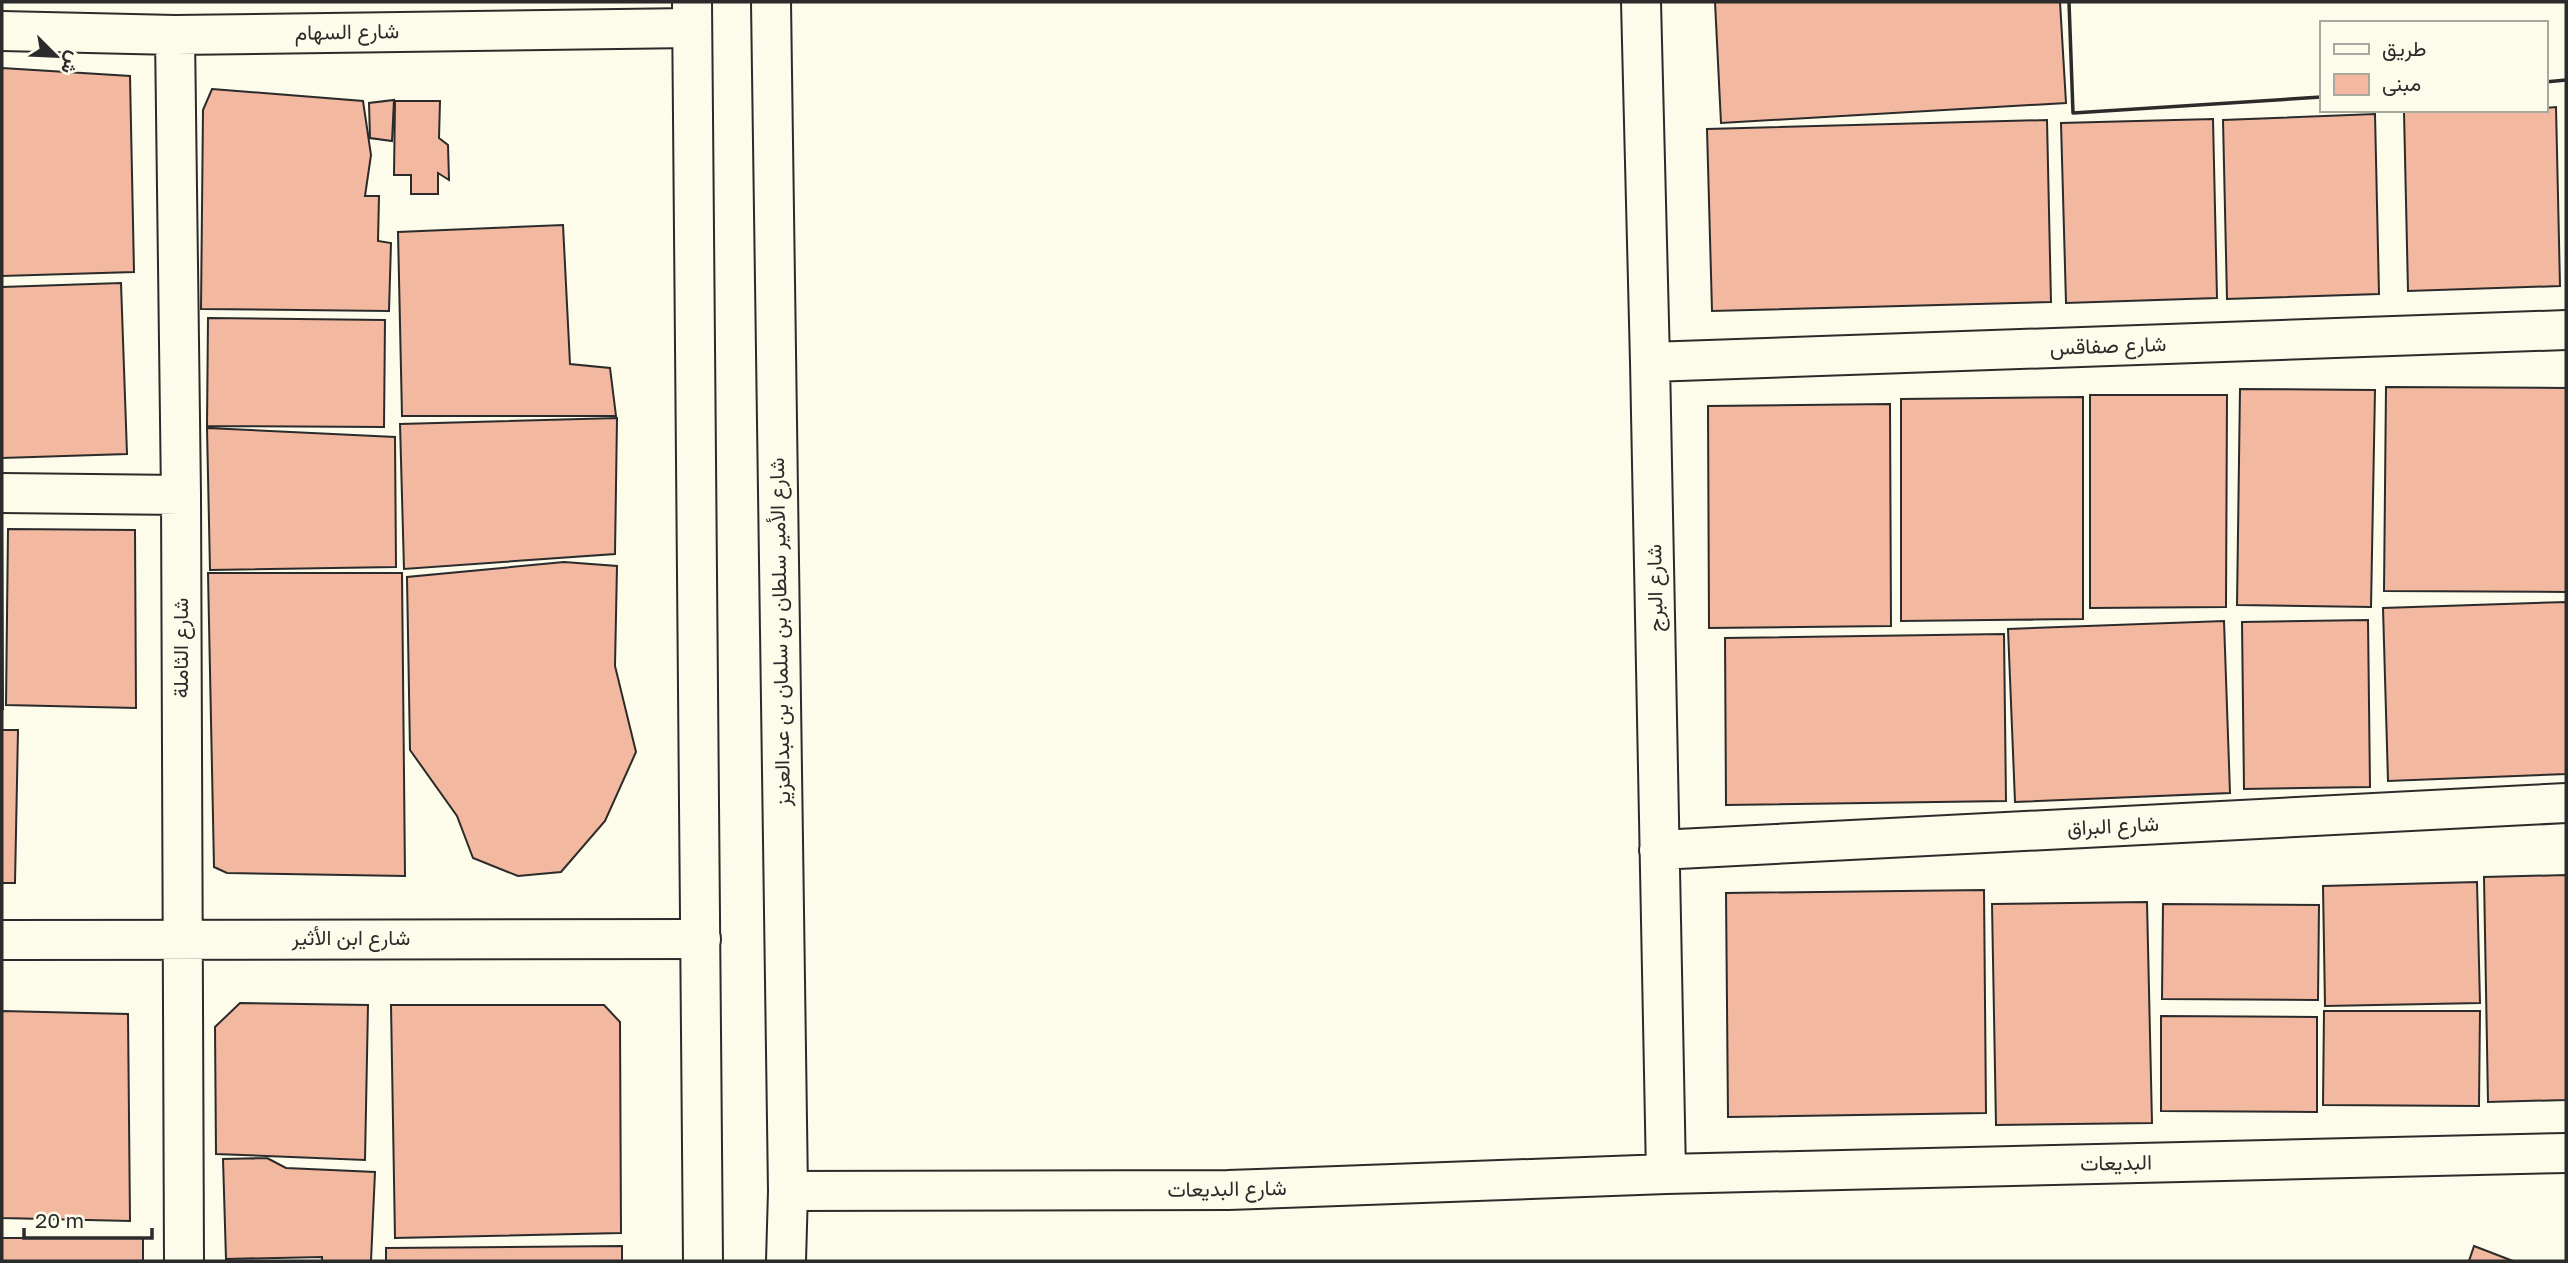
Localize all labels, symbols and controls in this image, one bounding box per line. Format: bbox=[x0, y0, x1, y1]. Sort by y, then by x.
street label: شارع السهام bbox=[294, 17, 400, 47]
north arrow bbox=[21, 21, 91, 91]
legend bbox=[2320, 21, 2547, 112]
text: طريق bbox=[2382, 35, 2427, 62]
text: ش bbox=[56, 48, 87, 78]
text: مبنى bbox=[2382, 70, 2421, 96]
street label: شارع صفاقس bbox=[2049, 330, 2167, 362]
street label: شارع الأمير سلطان بن سلمان بن عبدالعزيز bbox=[763, 457, 797, 808]
street label: شارع البرج bbox=[1640, 544, 1670, 632]
street label: شارع الثاملة bbox=[167, 598, 195, 698]
street label: شارع البراق bbox=[2066, 810, 2160, 842]
street label: شارع ابن الأثير bbox=[291, 924, 410, 952]
street label: البديعات bbox=[2080, 1148, 2152, 1176]
street label: شارع البديعات bbox=[1167, 1174, 1287, 1204]
scale bar bbox=[24, 1196, 152, 1240]
text: 20 m bbox=[35, 1207, 84, 1233]

